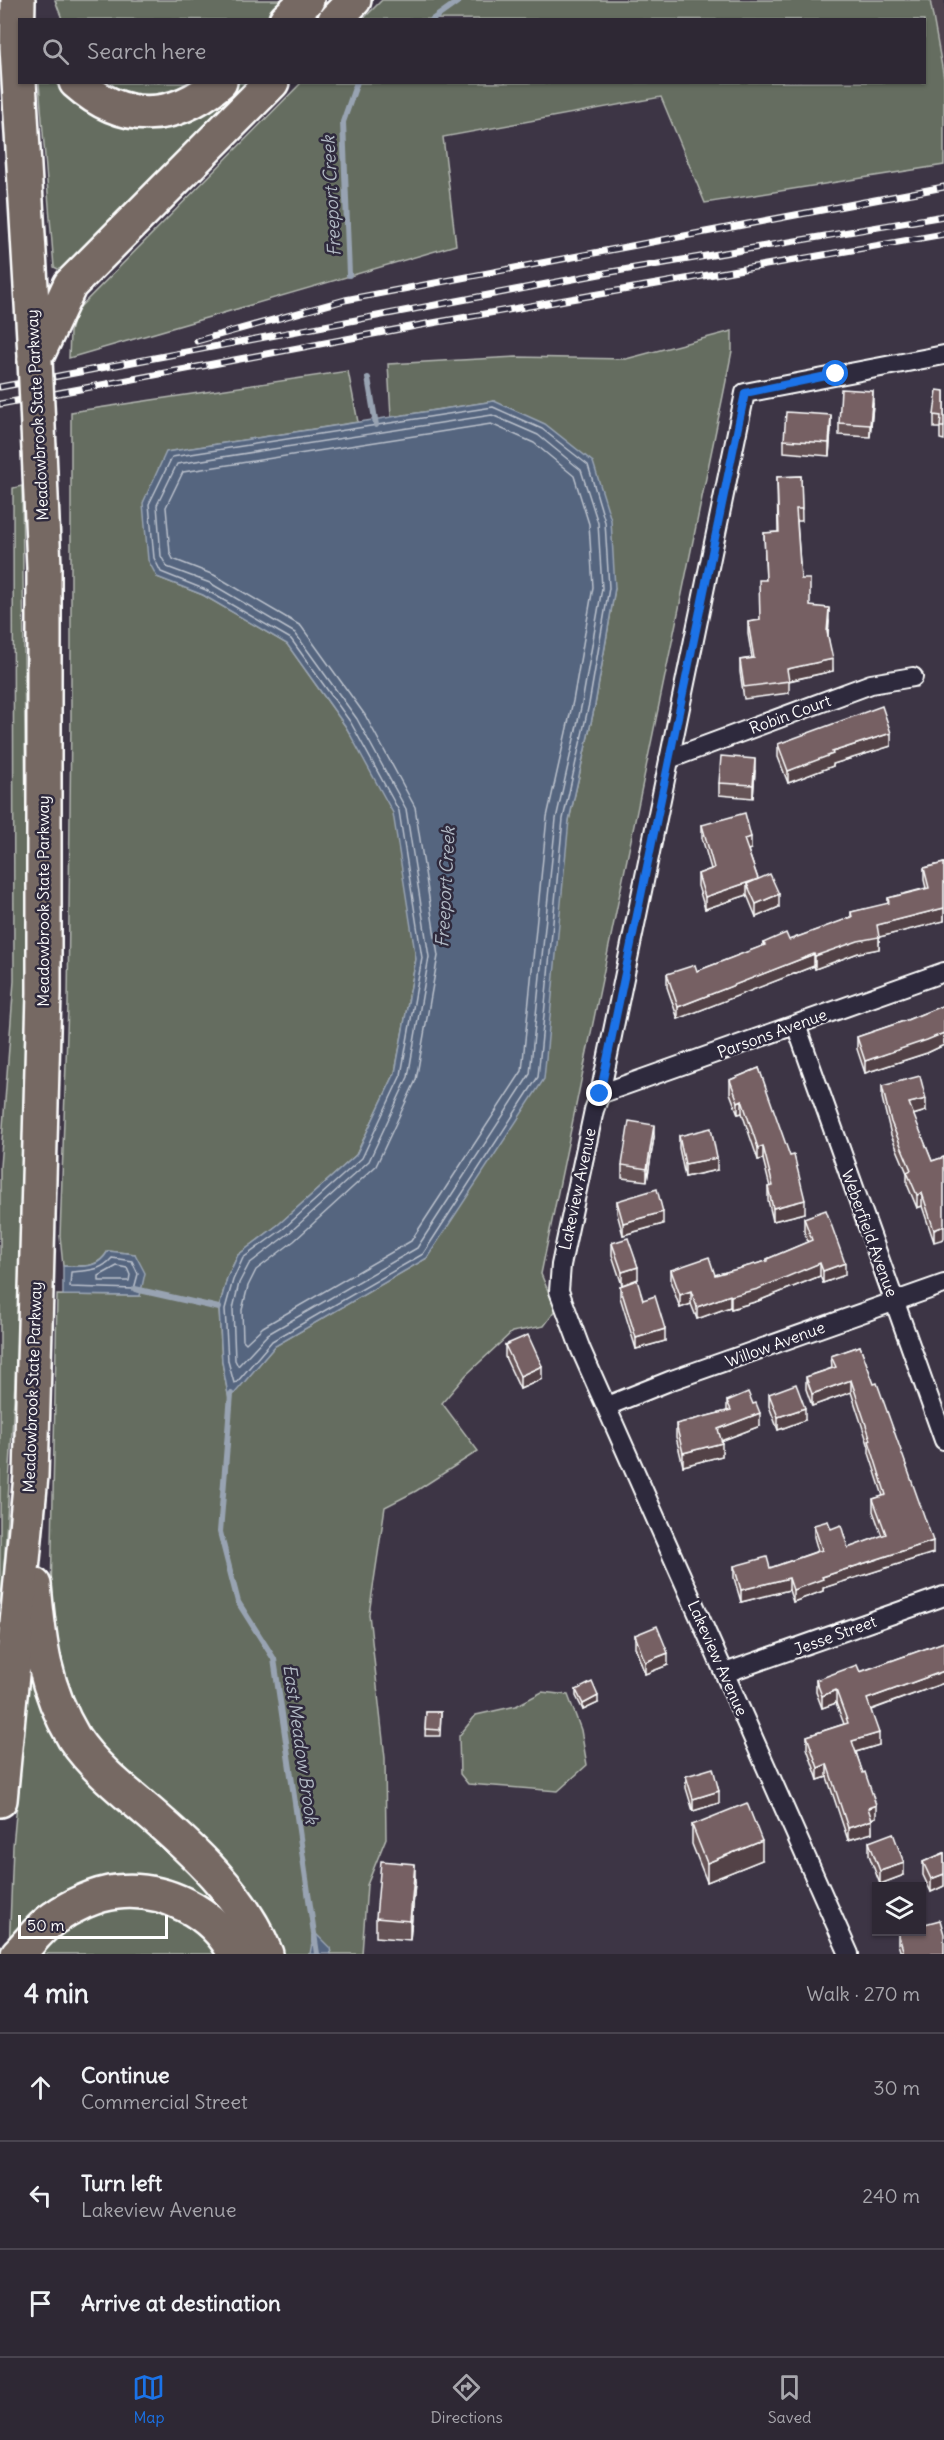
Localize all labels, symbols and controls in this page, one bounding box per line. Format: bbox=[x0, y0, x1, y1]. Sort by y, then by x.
search box bbox=[18, 18, 926, 84]
icon: search bbox=[39, 35, 72, 68]
text: Search here bbox=[87, 37, 206, 65]
water label: Freeport Creek bbox=[316, 133, 346, 257]
street label: Meadowbrook State Parkway bbox=[21, 309, 53, 521]
route start bbox=[822, 360, 848, 386]
street label: Robin Court bbox=[747, 690, 834, 738]
street label: Meadowbrook State Parkway bbox=[33, 795, 53, 1007]
water label: Freeport Creek bbox=[430, 824, 460, 948]
street label: Parsons Avenue bbox=[714, 1004, 830, 1062]
route end bbox=[586, 1080, 612, 1106]
street label: Lakeview Avenue bbox=[554, 1126, 600, 1252]
street label: Weberfield Avenue bbox=[838, 1166, 902, 1300]
street label: Meadowbrook State Parkway bbox=[18, 1281, 46, 1493]
street label: Willow Avenue bbox=[723, 1317, 827, 1371]
street label: Lakeview Avenue bbox=[684, 1597, 752, 1719]
street label: Jesse Street bbox=[791, 1611, 880, 1659]
water label: East Meadow Brook bbox=[278, 1663, 324, 1827]
map controls bbox=[872, 1882, 926, 1936]
button: layers bbox=[872, 1882, 926, 1936]
scale bar bbox=[18, 1912, 168, 1940]
text: 50 m bbox=[27, 1915, 65, 1935]
text: 4 min bbox=[24, 1977, 89, 2010]
text: Walk · 270 m bbox=[806, 1981, 920, 2006]
text: Continue bbox=[81, 2061, 170, 2089]
icon: ahead bbox=[24, 2071, 57, 2104]
text: 30 m bbox=[873, 2075, 920, 2100]
text: Commercial Street bbox=[81, 2089, 248, 2114]
text: Turn left bbox=[81, 2169, 162, 2197]
icon: left bbox=[24, 2179, 57, 2212]
text: 240 m bbox=[862, 2183, 920, 2208]
text: Lakeview Avenue bbox=[81, 2197, 236, 2222]
icon: arrive bbox=[24, 2287, 57, 2320]
text: Arrive at destination bbox=[81, 2289, 281, 2317]
tab: Map bbox=[132, 2371, 165, 2427]
tab: Directions bbox=[430, 2371, 503, 2427]
tab: Saved bbox=[768, 2371, 812, 2427]

